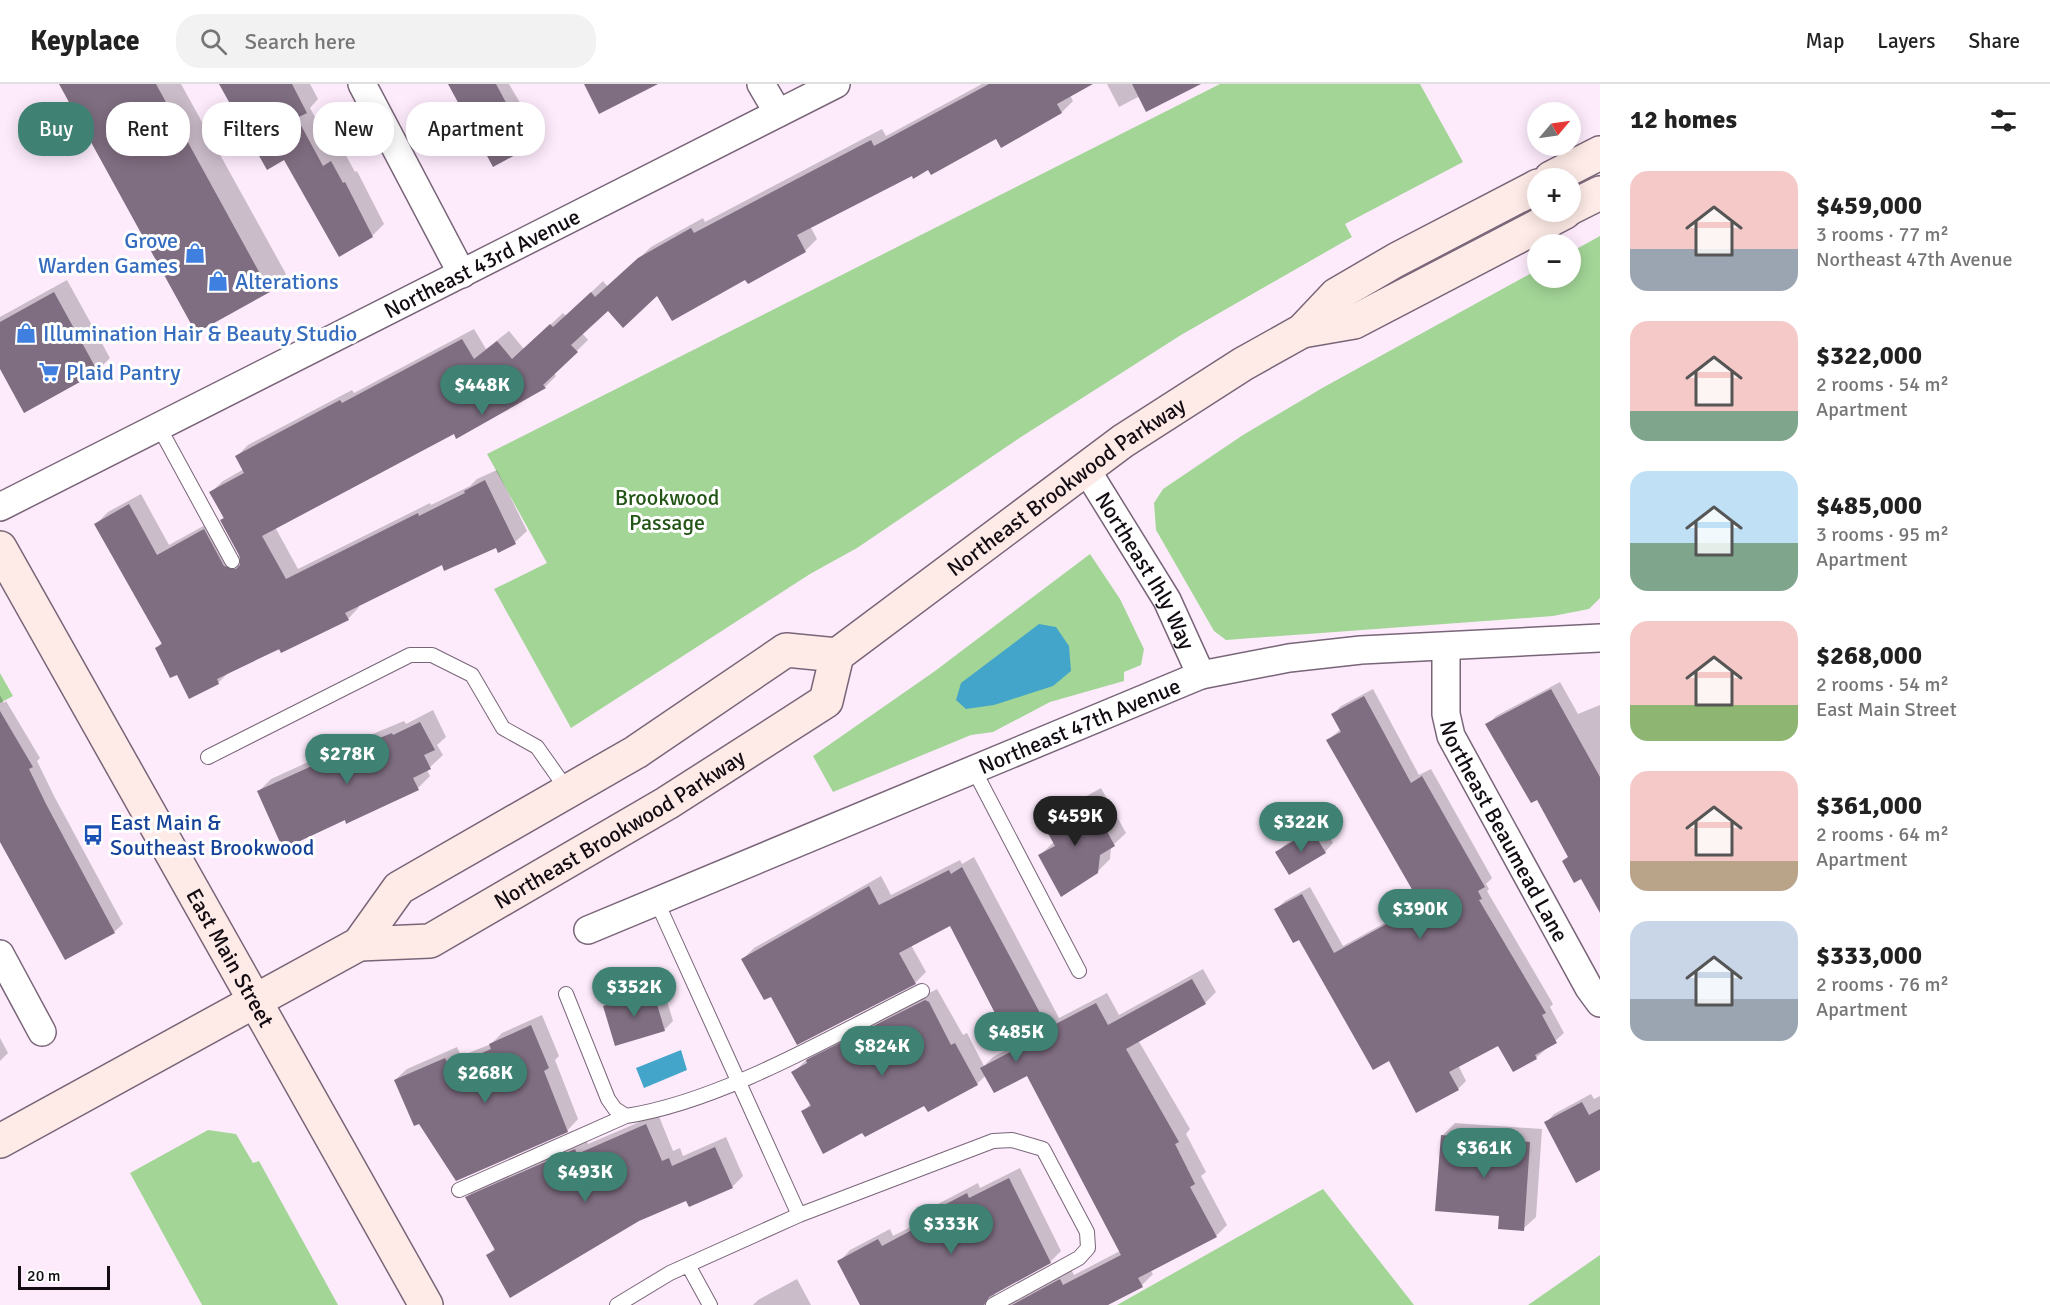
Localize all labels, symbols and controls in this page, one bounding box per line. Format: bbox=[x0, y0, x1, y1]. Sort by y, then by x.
search box bbox=[176, 14, 596, 68]
text: Keyplace bbox=[30, 24, 140, 58]
icon: search bbox=[197, 25, 230, 58]
text: Search here bbox=[245, 28, 356, 55]
text: Map bbox=[1806, 28, 1844, 54]
text: Layers bbox=[1877, 28, 1935, 54]
text: Share bbox=[1968, 28, 2020, 54]
chip: Buy bbox=[18, 102, 94, 156]
chip: Rent bbox=[106, 102, 190, 156]
chip: Filters bbox=[202, 102, 301, 156]
chip: New bbox=[313, 102, 394, 156]
chip: Apartment bbox=[406, 102, 545, 156]
north arrow bbox=[1527, 102, 1581, 156]
map controls bbox=[1527, 102, 1581, 288]
text: 12 homes bbox=[1630, 104, 1737, 136]
icon: filters bbox=[1987, 104, 2020, 137]
button: + bbox=[1527, 168, 1581, 222]
text: $459,000 bbox=[1816, 190, 1922, 222]
icon: home bbox=[1678, 195, 1750, 267]
street label: Northeast 43rd Avenue bbox=[379, 202, 584, 324]
text: 3 rooms · 77 m² bbox=[1816, 222, 1949, 247]
place label: Grove Warden Games bbox=[38, 227, 178, 279]
button: − bbox=[1527, 234, 1581, 288]
shop icon: Grove Warden Games bbox=[183, 241, 207, 265]
text: Northeast 47th Avenue bbox=[1816, 247, 2012, 272]
place label: Alterations bbox=[235, 268, 339, 295]
shop icon: Alterations bbox=[206, 269, 230, 293]
place label: Illumination Hair & Beauty Studio bbox=[43, 320, 357, 347]
shop icon: Illumination Hair & Beauty Studio bbox=[14, 321, 38, 345]
text: $322,000 bbox=[1816, 340, 1922, 372]
icon: home bbox=[1678, 345, 1750, 417]
place label: Plaid Pantry bbox=[66, 359, 181, 386]
supermarket icon: Plaid Pantry bbox=[37, 360, 61, 384]
pin: $448K bbox=[440, 365, 524, 416]
text: $448K bbox=[454, 372, 510, 397]
text: 2 rooms · 54 m² bbox=[1816, 372, 1949, 397]
street label: Northeast Brookwood Parkway bbox=[941, 391, 1191, 582]
text: Apartment bbox=[1816, 397, 1908, 422]
park label: Brookwood Passage bbox=[615, 484, 719, 536]
street label: Northeast Ihly Way bbox=[1090, 487, 1201, 654]
text: $485,000 bbox=[1816, 490, 1922, 522]
icon: home bbox=[1678, 495, 1750, 567]
text: 3 rooms · 95 m² bbox=[1816, 522, 1949, 547]
text: Apartment bbox=[1816, 547, 1908, 572]
text: $268,000 bbox=[1816, 640, 1922, 672]
icon: home bbox=[1678, 645, 1750, 717]
street label: Northeast 47th Avenue bbox=[974, 672, 1184, 780]
text: 2 rooms · 54 m² bbox=[1816, 672, 1949, 697]
text: East Main Street bbox=[1816, 697, 1957, 722]
street label: Northeast Beaumead Lane bbox=[1434, 718, 1575, 946]
pin: $278K bbox=[305, 734, 389, 785]
text: $278K bbox=[319, 741, 375, 766]
street label: Northeast Brookwood Parkway bbox=[489, 743, 750, 914]
text: $361,000 bbox=[1816, 790, 1922, 822]
icon: home bbox=[1678, 795, 1750, 867]
pin: $459K bbox=[1033, 796, 1117, 847]
pin: $322K bbox=[1259, 802, 1343, 853]
text: $459K bbox=[1047, 803, 1103, 828]
place label: East Main & Southeast Brookwood bbox=[110, 809, 314, 861]
text: $322K bbox=[1273, 809, 1329, 834]
text: 2 rooms · 64 m² bbox=[1816, 822, 1949, 847]
bus stop icon: East Main & Southeast Brookwood bbox=[81, 823, 105, 847]
text: Apartment bbox=[1816, 847, 1908, 872]
street label: East Main Street bbox=[181, 884, 280, 1032]
pin: $390K bbox=[1378, 889, 1462, 940]
text: $390K bbox=[1392, 896, 1448, 921]
text: $333,000 bbox=[1816, 940, 1922, 972]
icon: home bbox=[1678, 945, 1750, 1017]
pin: $352K bbox=[592, 967, 676, 1018]
text: 2 rooms · 76 m² bbox=[1816, 972, 1949, 997]
text: $352K bbox=[606, 974, 662, 999]
text: Apartment bbox=[1816, 997, 1908, 1022]
pin: $485K bbox=[974, 1012, 1058, 1063]
text: $485K bbox=[988, 1019, 1044, 1044]
pin: $824K bbox=[840, 1026, 924, 1077]
text: $824K bbox=[854, 1033, 910, 1058]
pin: $268K bbox=[443, 1053, 527, 1104]
text: $268K bbox=[457, 1060, 513, 1085]
pin: $361K bbox=[1442, 1128, 1526, 1179]
text: $361K bbox=[1456, 1135, 1512, 1160]
pin: $493K bbox=[543, 1152, 627, 1203]
text: $493K bbox=[557, 1159, 613, 1184]
pin: $333K bbox=[909, 1204, 993, 1255]
text: $333K bbox=[923, 1211, 979, 1236]
scale bar bbox=[18, 1263, 110, 1290]
text: 20 m bbox=[27, 1266, 61, 1286]

